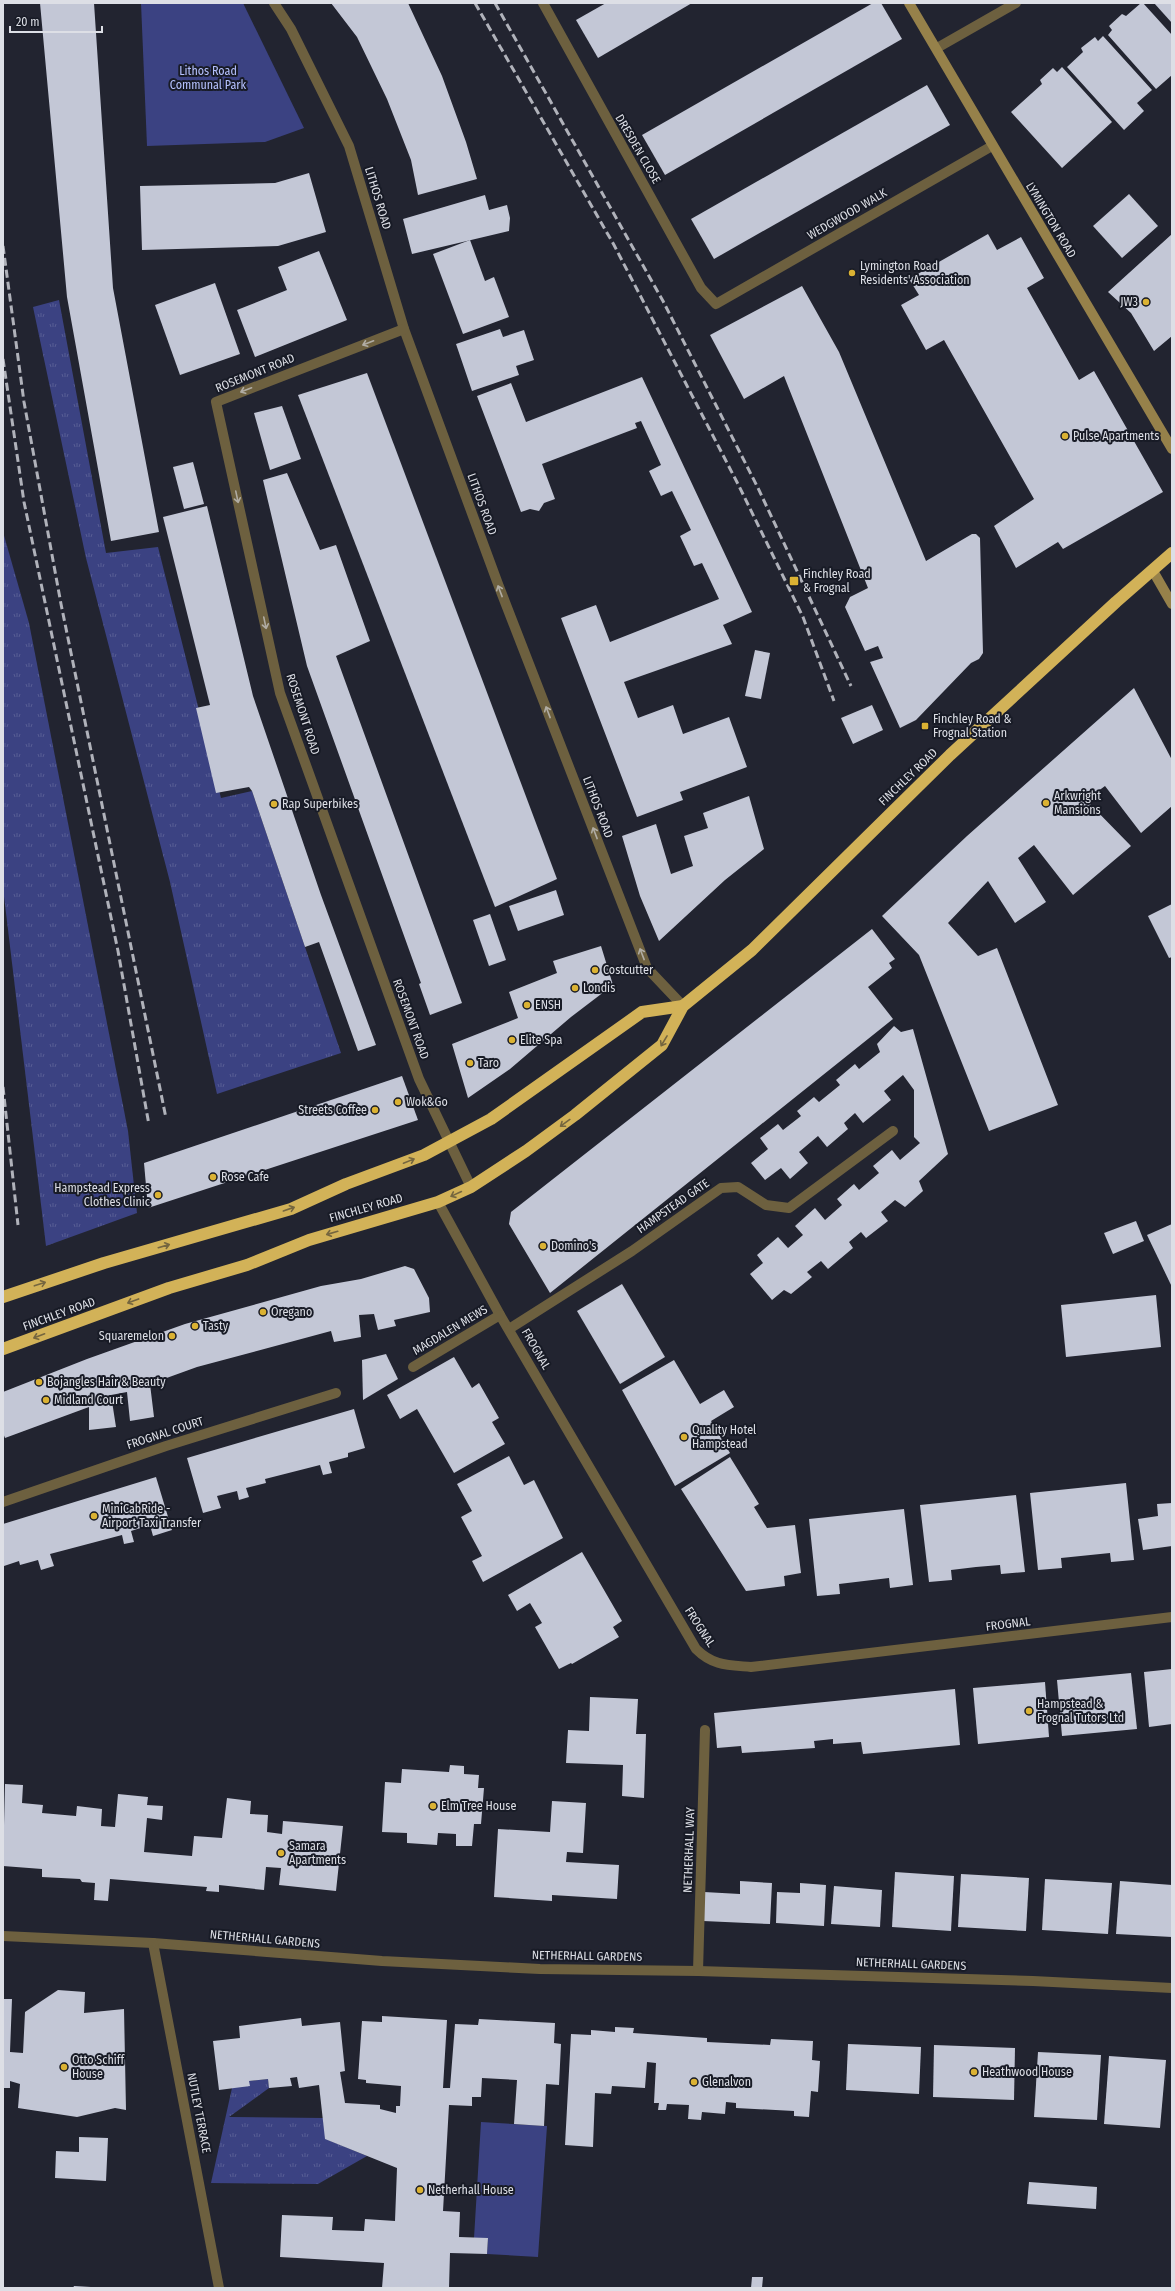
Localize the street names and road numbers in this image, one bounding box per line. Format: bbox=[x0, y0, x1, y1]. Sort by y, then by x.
street label: DRESDEN CLOSE bbox=[613, 112, 664, 186]
street label: LITHOS ROAD bbox=[362, 165, 394, 231]
street label: LYMINGTON ROAD bbox=[1023, 180, 1079, 260]
street label: WEDGWOOD WALK bbox=[805, 185, 890, 242]
street label: ROSEMONT ROAD bbox=[213, 351, 297, 395]
street label: LITHOS ROAD bbox=[464, 471, 500, 537]
street label: ROSEMONT ROAD bbox=[283, 672, 323, 756]
street label: FINCHLEY ROAD bbox=[876, 746, 940, 808]
street label: LITHOS ROAD bbox=[580, 774, 616, 840]
street label: ROSEMONT ROAD bbox=[390, 977, 432, 1061]
street label: HAMPSTEAD GATE bbox=[634, 1176, 712, 1236]
street label: FINCHLEY ROAD bbox=[328, 1191, 404, 1225]
street label: FINCHLEY ROAD bbox=[21, 1294, 97, 1334]
street label: MAGDALEN MEWS bbox=[410, 1302, 490, 1358]
street label: FROGNAL bbox=[519, 1326, 554, 1373]
street label: FROGNAL COURT bbox=[125, 1414, 206, 1452]
street label: FROGNAL bbox=[682, 1604, 719, 1650]
street label: FROGNAL bbox=[985, 1614, 1032, 1634]
street label: NETHERHALL WAY bbox=[681, 1807, 697, 1893]
street label: NETHERHALL GARDENS bbox=[209, 1927, 321, 1951]
street label: NETHERHALL GARDENS bbox=[532, 1948, 642, 1964]
street label: NETHERHALL GARDENS bbox=[856, 1955, 967, 1973]
street label: NUTLEY TERRACE bbox=[184, 2072, 214, 2155]

